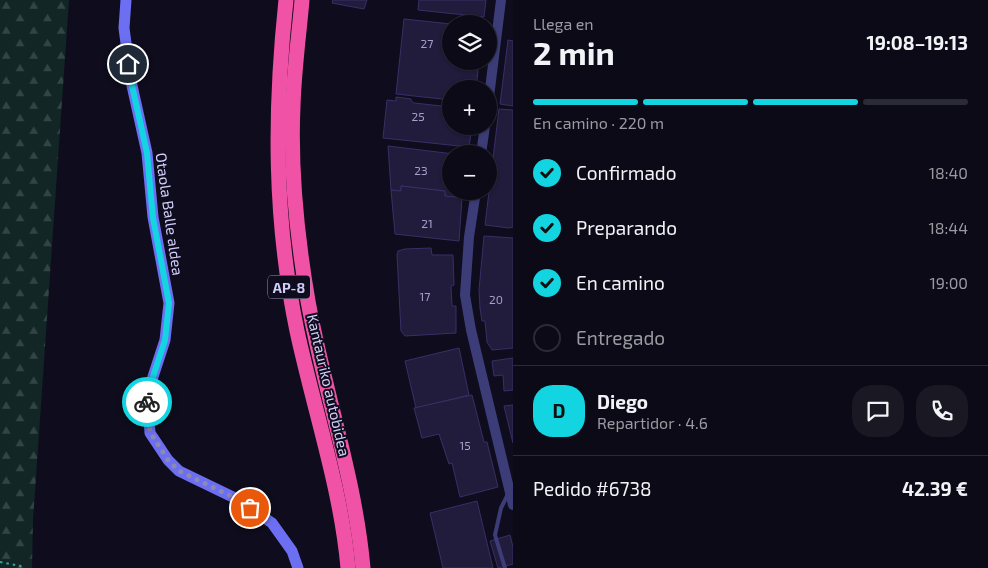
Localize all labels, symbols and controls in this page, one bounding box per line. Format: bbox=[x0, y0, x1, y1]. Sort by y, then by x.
text: Llega en bbox=[533, 14, 594, 33]
map controls bbox=[442, 15, 497, 200]
button: layers bbox=[442, 15, 497, 70]
text: 19:08–19:13 bbox=[867, 31, 968, 54]
text: 2 min bbox=[533, 33, 615, 71]
house number: 27 bbox=[421, 36, 433, 50]
pin bbox=[107, 43, 149, 85]
icon: home bbox=[114, 50, 142, 78]
button: + bbox=[442, 80, 497, 135]
house number: 25 bbox=[411, 109, 425, 123]
text: En camino · 220 m bbox=[533, 113, 664, 132]
button: − bbox=[442, 145, 497, 200]
street label: Otaola Balle aldea bbox=[152, 151, 188, 277]
icon: check bbox=[533, 159, 561, 187]
text: Confirmado bbox=[576, 161, 677, 184]
house number: 23 bbox=[414, 163, 428, 177]
text: 18:40 bbox=[929, 163, 968, 182]
icon: check bbox=[533, 214, 561, 242]
house number: 21 bbox=[421, 216, 433, 230]
text: Preparando bbox=[576, 216, 677, 239]
text: 18:44 bbox=[928, 218, 968, 237]
icon: check bbox=[533, 269, 561, 297]
text: En camino bbox=[576, 271, 665, 294]
text: 19:00 bbox=[929, 273, 968, 292]
road number: AP-8 bbox=[268, 276, 310, 298]
house number: 17 bbox=[420, 289, 430, 303]
house number: 20 bbox=[489, 292, 503, 306]
street label: Kantauriko autobidea bbox=[304, 312, 354, 458]
text: Entregado bbox=[576, 326, 665, 349]
courier bbox=[122, 377, 172, 427]
button: chat bbox=[852, 385, 904, 437]
button: phone bbox=[916, 385, 968, 437]
icon: bike bbox=[133, 388, 161, 416]
text: Diego bbox=[597, 390, 648, 413]
text: D bbox=[553, 399, 565, 422]
text: Repartidor · 4.6 bbox=[597, 413, 708, 432]
house number: 15 bbox=[459, 438, 471, 452]
text: Pedido #6738 bbox=[533, 477, 652, 500]
text: 42.39 € bbox=[902, 477, 968, 500]
pin bbox=[229, 487, 271, 529]
icon: bag bbox=[236, 494, 264, 522]

